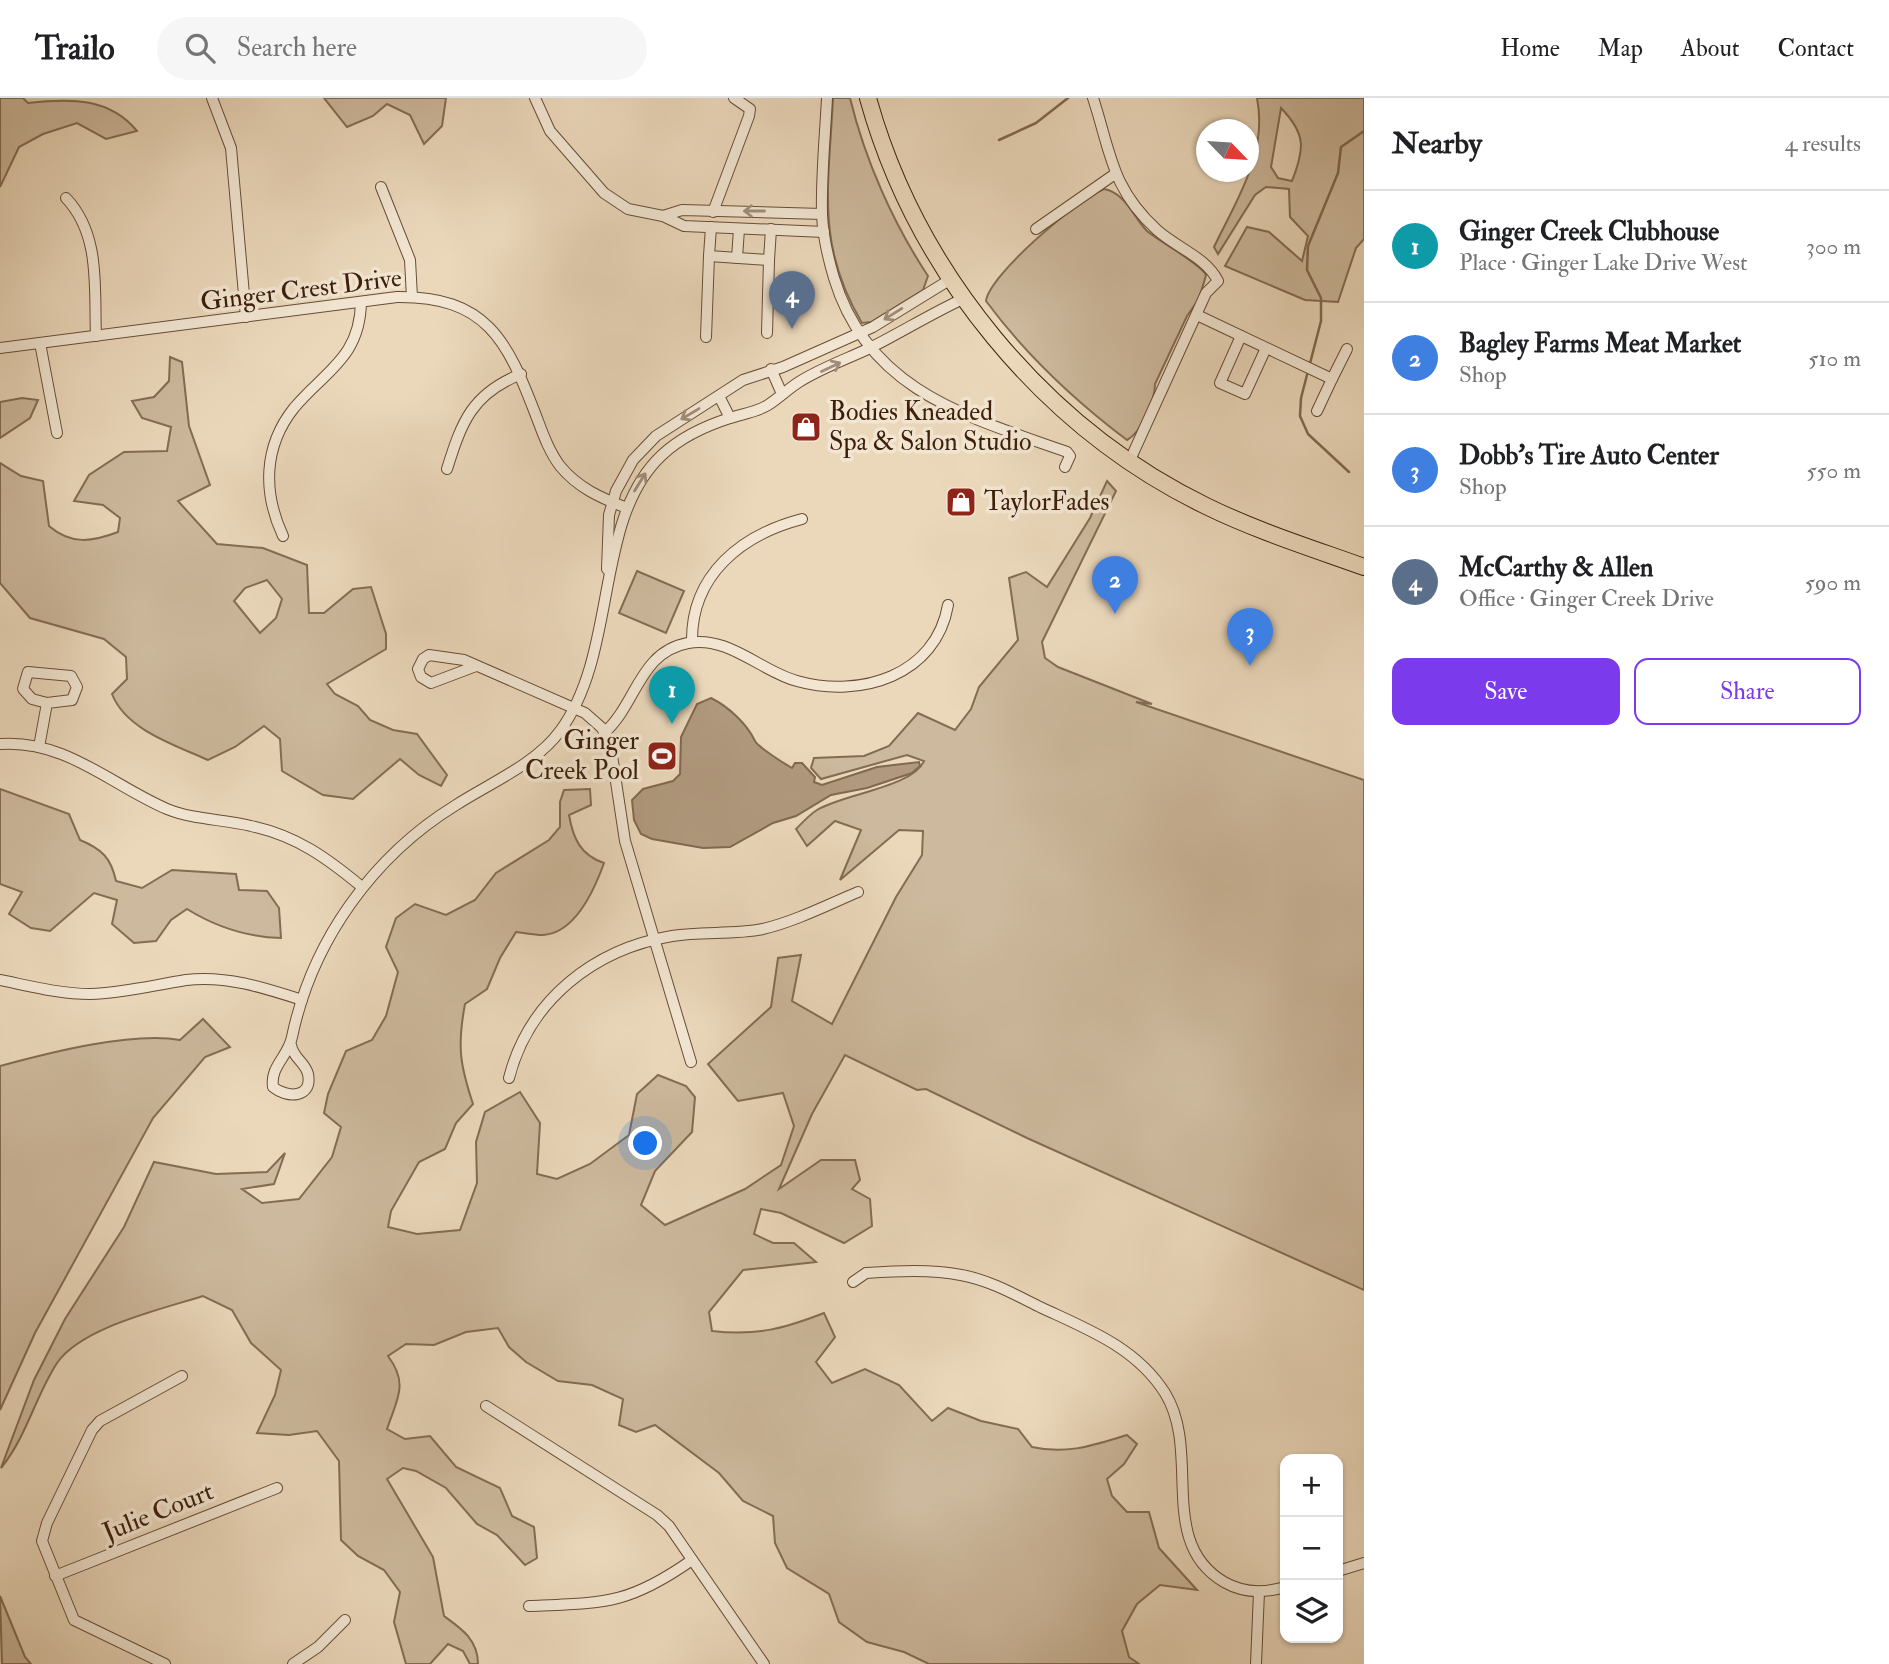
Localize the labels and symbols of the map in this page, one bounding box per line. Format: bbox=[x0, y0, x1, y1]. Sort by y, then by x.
north arrow bbox=[1196, 119, 1259, 182]
one-way arrow bbox=[743, 204, 766, 218]
street label: Ginger Crest Drive bbox=[199, 262, 404, 318]
pin: 4 bbox=[769, 271, 815, 329]
one-way arrow bbox=[883, 308, 903, 322]
one-way arrow bbox=[820, 360, 841, 373]
place label: Bodies Kneaded Spa & Salon Studio bbox=[829, 396, 1032, 459]
one-way arrow bbox=[680, 408, 700, 422]
shop icon: Bodies Kneaded Spa & Salon Studio bbox=[789, 410, 823, 444]
one-way arrow bbox=[633, 473, 647, 493]
shop icon: TaylorFades bbox=[944, 485, 978, 519]
place label: TaylorFades bbox=[984, 486, 1109, 518]
pin: 2 bbox=[1092, 556, 1138, 614]
pin: 3 bbox=[1227, 608, 1273, 666]
pin: 1 bbox=[649, 666, 695, 724]
place label: Ginger Creek Pool bbox=[525, 725, 639, 787]
sports icon: Ginger Creek Pool bbox=[645, 739, 679, 773]
your location bbox=[628, 1126, 662, 1160]
street label: Julie Court bbox=[97, 1475, 218, 1549]

